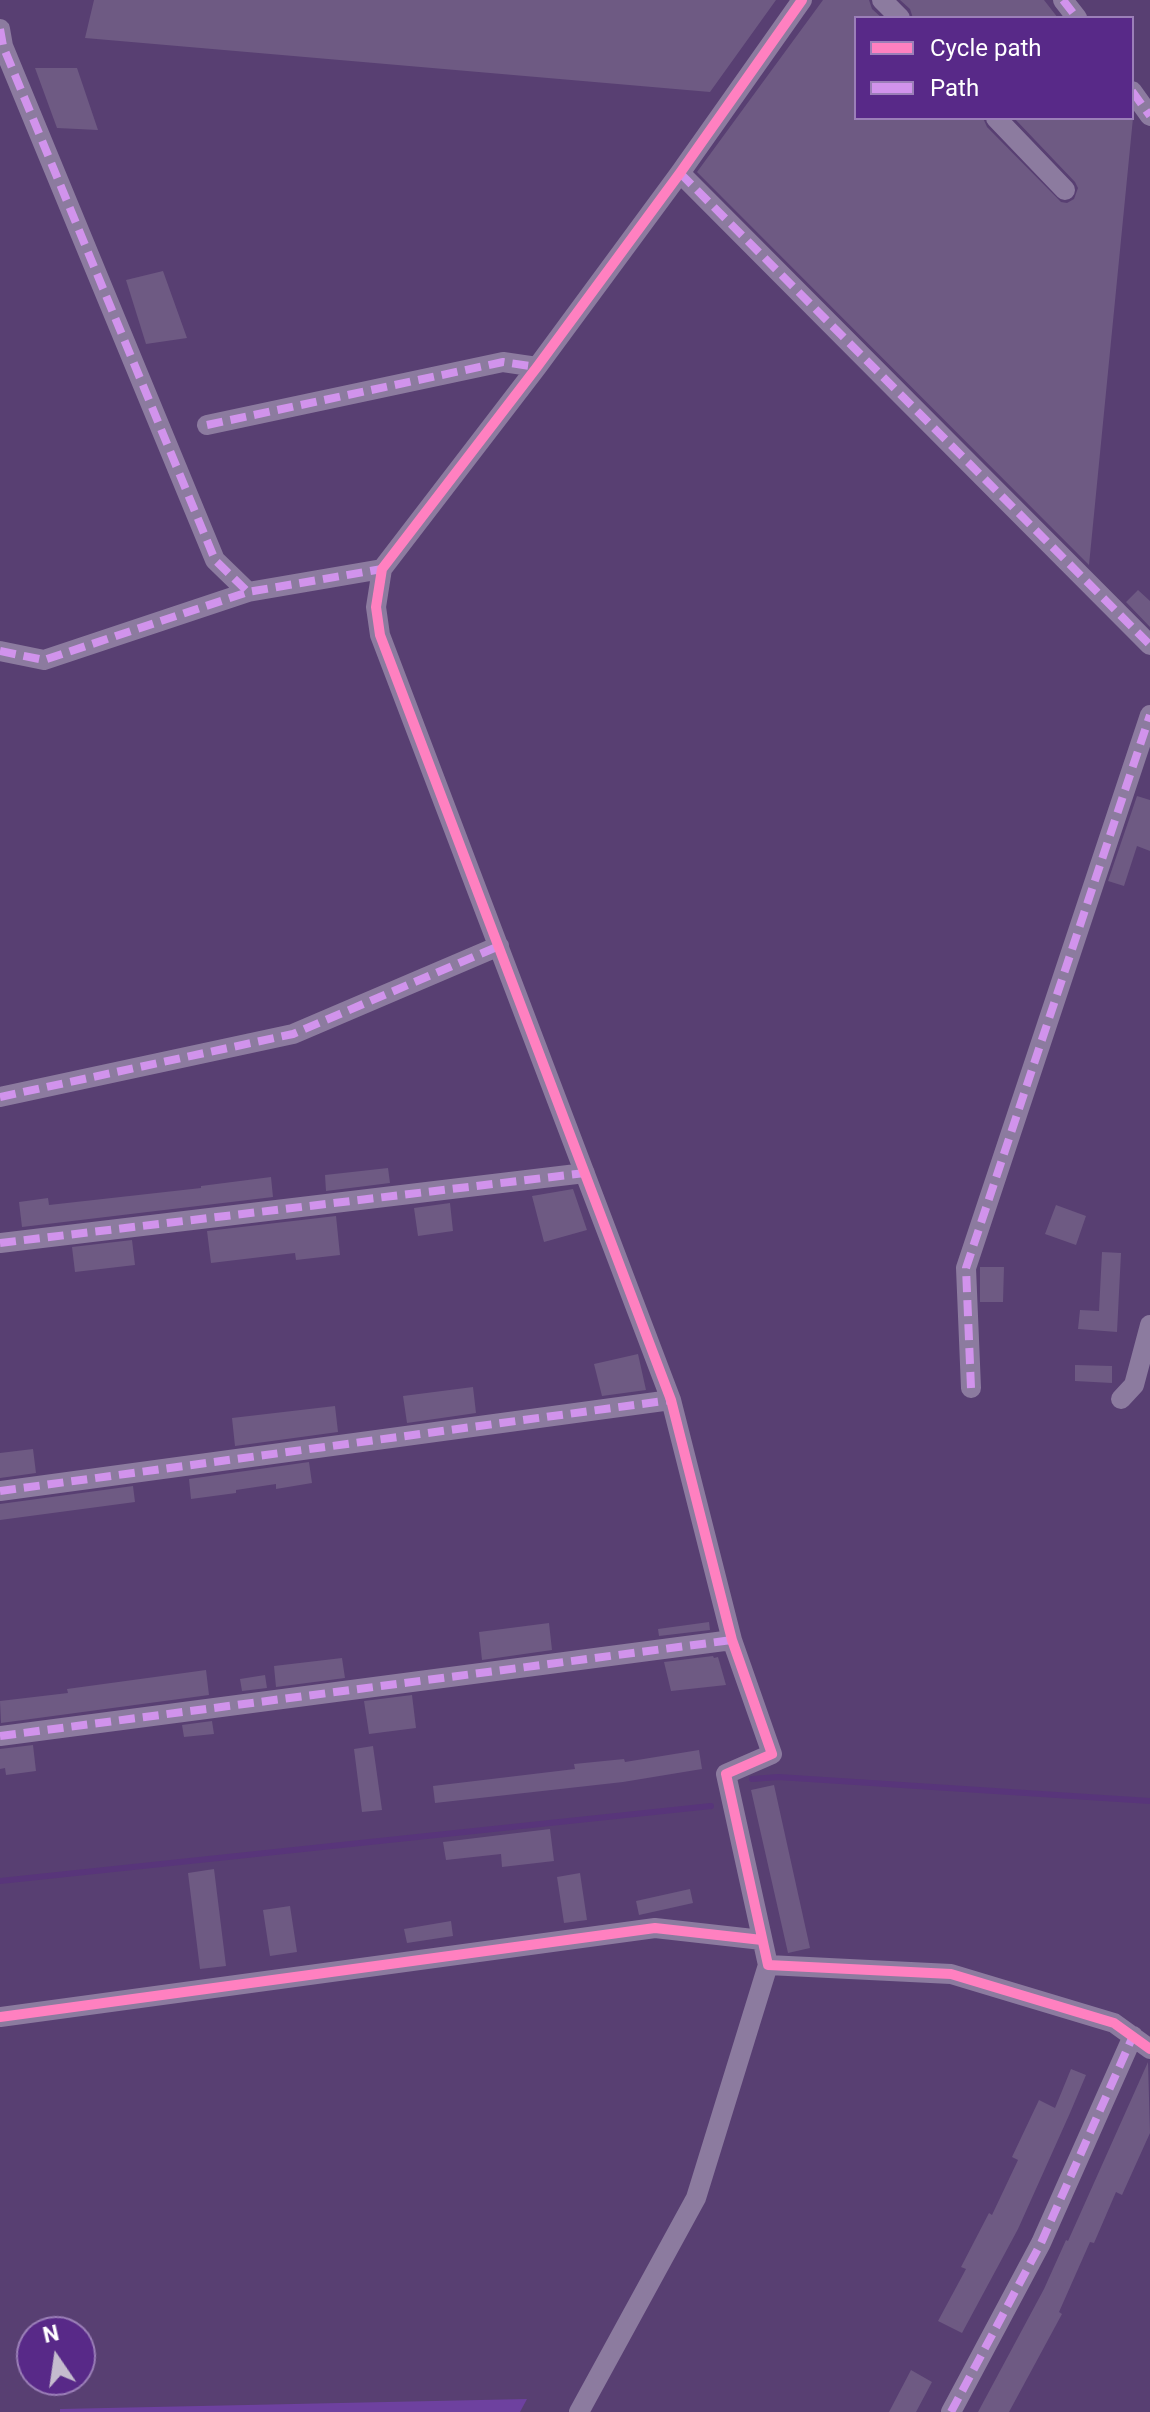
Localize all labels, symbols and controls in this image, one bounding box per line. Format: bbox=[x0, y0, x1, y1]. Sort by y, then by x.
legend bbox=[854, 16, 1134, 120]
text: Cycle path bbox=[930, 34, 1042, 62]
text: Path bbox=[930, 74, 979, 102]
north arrow bbox=[16, 2316, 96, 2396]
text: N bbox=[41, 2320, 61, 2348]

